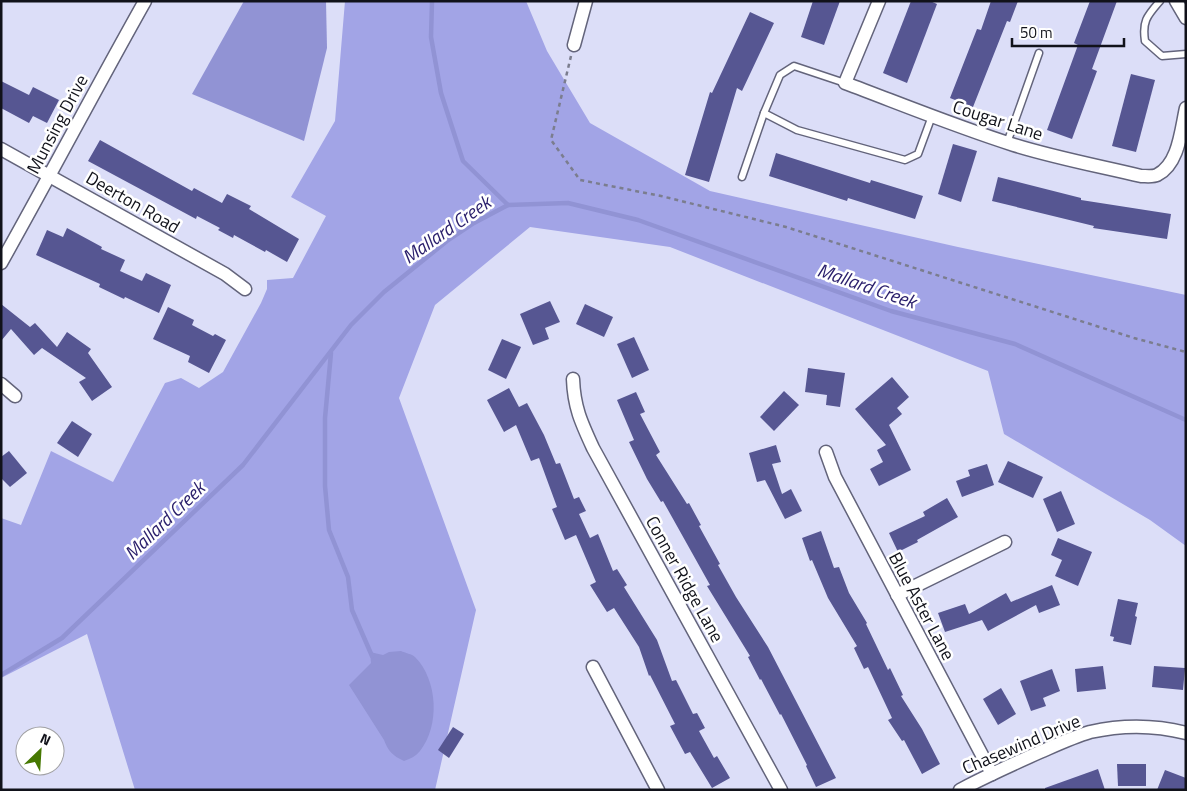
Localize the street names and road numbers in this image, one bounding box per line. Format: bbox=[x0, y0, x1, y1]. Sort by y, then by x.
street label: Munsing Drive bbox=[20, 70, 94, 178]
street label: Cougar Lane bbox=[949, 93, 1047, 147]
street label: Deerton Road bbox=[81, 164, 185, 240]
street label: Conner Ridge Lane bbox=[639, 511, 731, 647]
street label: Blue Aster Lane bbox=[882, 547, 962, 665]
street label: Chasewind Drive bbox=[958, 707, 1084, 781]

